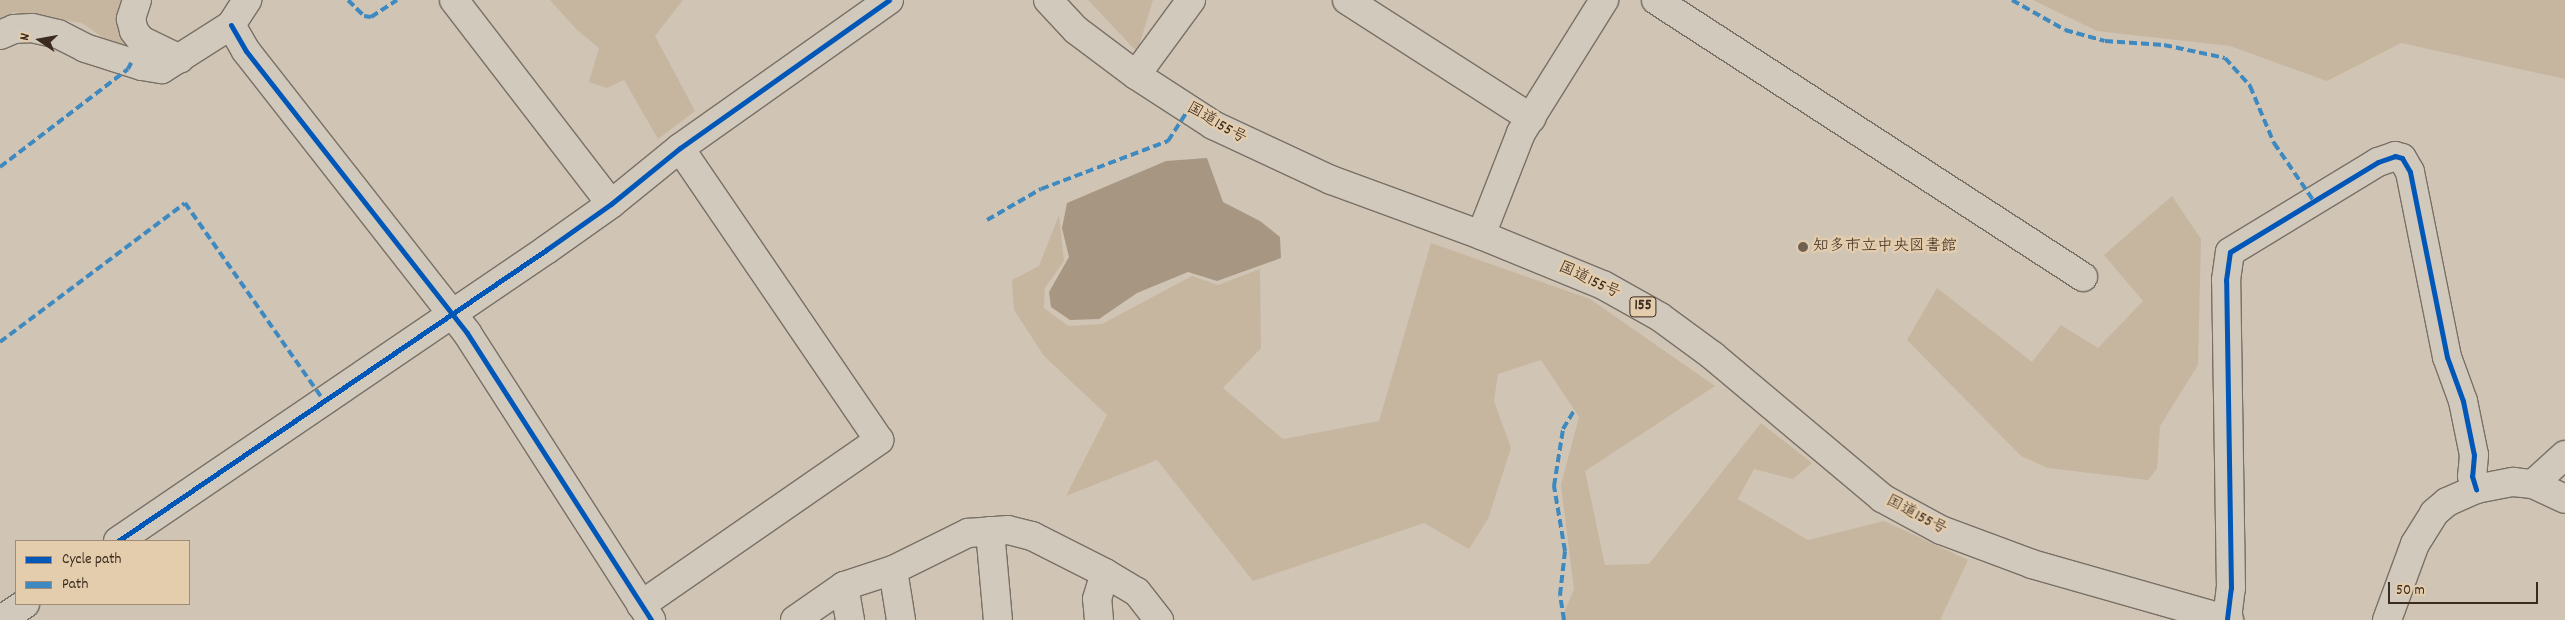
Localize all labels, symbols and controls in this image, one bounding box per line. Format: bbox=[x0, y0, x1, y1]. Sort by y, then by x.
north arrow bbox=[15, 15, 65, 65]
text: N bbox=[15, 31, 36, 42]
street label: 国道155号 bbox=[1182, 99, 1250, 149]
place label: 知多市立中央図書館 bbox=[1813, 237, 1957, 257]
marker: 知多市立中央図書館 bbox=[1797, 241, 1809, 253]
street label: 国道155号 bbox=[1555, 258, 1623, 304]
road number: 155 bbox=[1629, 294, 1657, 320]
street label: 国道155号 bbox=[1882, 492, 1950, 540]
legend bbox=[15, 540, 190, 605]
text: Cycle path bbox=[62, 549, 121, 571]
scale bar bbox=[2390, 572, 2540, 604]
text: Path bbox=[62, 574, 88, 596]
text: 50 m bbox=[2396, 580, 2425, 602]

